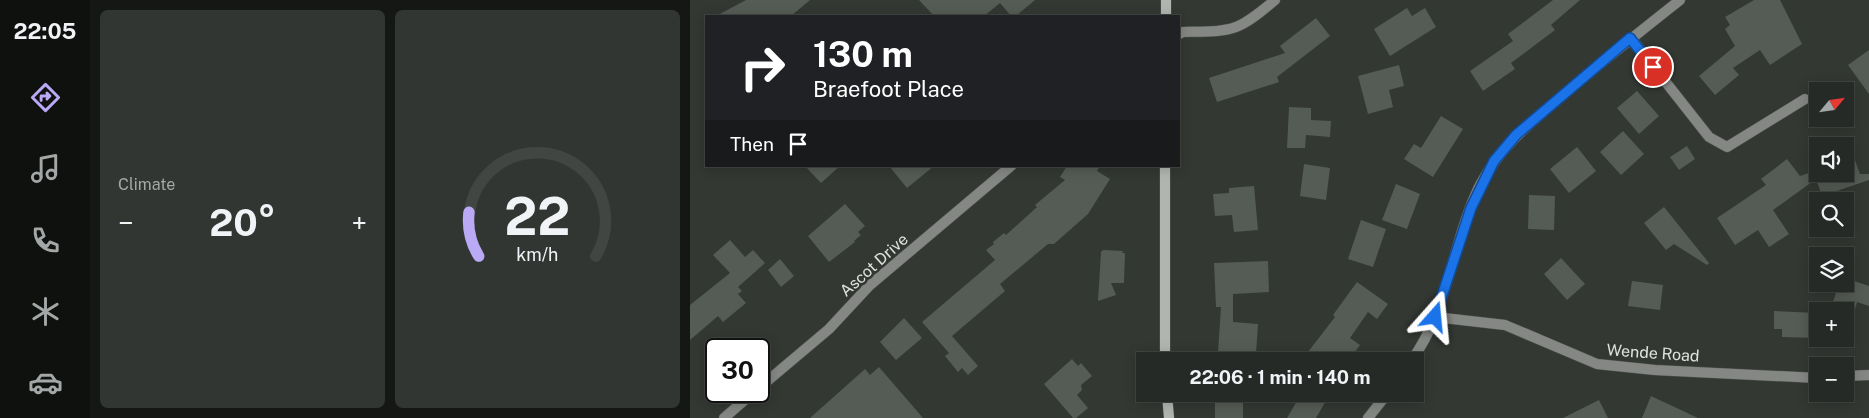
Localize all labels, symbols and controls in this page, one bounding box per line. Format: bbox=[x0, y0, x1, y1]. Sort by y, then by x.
text: 22:05 bbox=[14, 18, 76, 44]
text: 130 m bbox=[813, 34, 913, 75]
icon: right bbox=[730, 35, 795, 100]
pin bbox=[1632, 46, 1674, 88]
icon: arrive bbox=[1639, 53, 1667, 81]
text: Braefoot Place bbox=[813, 76, 964, 102]
icon: directions bbox=[28, 80, 63, 115]
north arrow bbox=[1809, 82, 1854, 128]
map controls bbox=[1809, 82, 1854, 402]
icon: arrive bbox=[784, 130, 812, 158]
text: Then bbox=[730, 133, 774, 155]
button: sound bbox=[1809, 137, 1854, 182]
icon: music bbox=[28, 151, 63, 186]
text: Climate bbox=[118, 175, 175, 194]
text: 22 bbox=[504, 186, 571, 247]
button: search bbox=[1809, 192, 1854, 237]
text: 20° bbox=[209, 200, 276, 245]
text: − bbox=[118, 206, 134, 239]
text: + bbox=[351, 206, 367, 239]
icon: phone bbox=[28, 223, 63, 258]
street label: Ascot Drive bbox=[836, 230, 912, 300]
text: km/h bbox=[516, 244, 559, 265]
button: layers bbox=[1809, 247, 1854, 292]
position arrow bbox=[1408, 290, 1460, 342]
icon: climate bbox=[28, 294, 63, 329]
button: + bbox=[1809, 302, 1854, 347]
speed limit sign: 30 bbox=[705, 338, 770, 403]
street label: Wende Road bbox=[1606, 340, 1700, 366]
button: − bbox=[1809, 357, 1854, 402]
icon: car bbox=[28, 365, 63, 400]
text: 22:06 · 1 min · 140 m bbox=[1190, 366, 1370, 388]

